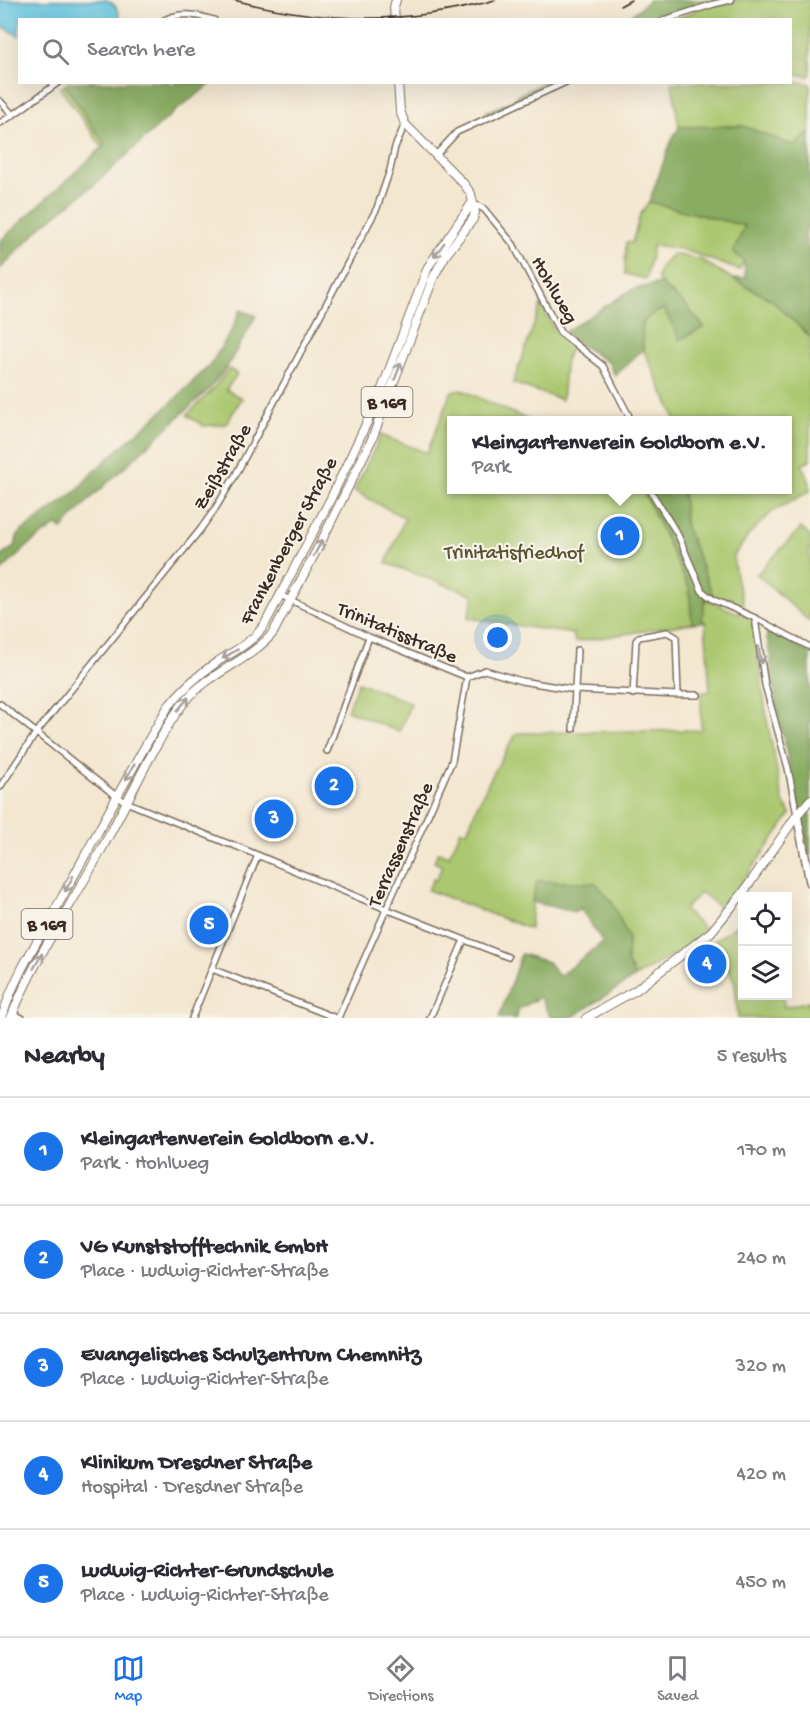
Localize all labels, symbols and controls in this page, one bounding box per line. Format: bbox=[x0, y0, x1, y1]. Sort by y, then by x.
search box bbox=[18, 18, 792, 84]
icon: search bbox=[39, 35, 72, 68]
text: Search here bbox=[87, 38, 195, 64]
one-way arrow bbox=[433, 242, 445, 258]
street label: Hohlweg bbox=[524, 253, 581, 329]
one-way arrow bbox=[394, 362, 405, 381]
road number: B 169 bbox=[362, 387, 412, 417]
popup bbox=[447, 416, 792, 494]
street label: Zeißstraße bbox=[190, 420, 258, 515]
text: Kleingartenverein Goldborn e.V. bbox=[472, 431, 767, 457]
street label: Frankenberger Straße bbox=[236, 453, 344, 630]
text: Park bbox=[472, 457, 510, 480]
pin: 1 bbox=[600, 514, 640, 558]
one-way arrow bbox=[313, 540, 324, 558]
park label: Trinitatisfriedhof bbox=[444, 543, 585, 566]
street label: Trinitatisstraße bbox=[332, 598, 461, 670]
your location bbox=[483, 623, 512, 652]
one-way arrow bbox=[755, 645, 766, 665]
one-way arrow bbox=[222, 649, 239, 661]
one-way arrow bbox=[176, 697, 190, 712]
one-way arrow bbox=[124, 763, 136, 780]
pin: 2 bbox=[314, 764, 354, 808]
street label: Terrassenstraße bbox=[364, 779, 440, 912]
pin: 3 bbox=[254, 796, 294, 842]
one-way arrow bbox=[63, 875, 74, 893]
map controls bbox=[738, 892, 792, 1000]
button: locate bbox=[738, 892, 792, 946]
pin: 5 bbox=[190, 902, 228, 948]
road number: B 169 bbox=[22, 909, 72, 939]
pin: 4 bbox=[688, 942, 726, 986]
button: layers bbox=[738, 946, 792, 1000]
one-way arrow bbox=[32, 953, 44, 970]
text: Nearby bbox=[24, 1042, 105, 1073]
text: 5 results bbox=[717, 1046, 786, 1069]
text: Kleingartenverein Goldborn e.V. bbox=[81, 1127, 375, 1153]
text: 1 bbox=[39, 1140, 48, 1163]
text: 170 m bbox=[737, 1140, 786, 1163]
text: Park · Hohlweg bbox=[81, 1153, 209, 1176]
text: VG Kunststofftechnik GmbH bbox=[81, 1235, 328, 1261]
text: 2 bbox=[39, 1248, 48, 1271]
text: 240 m bbox=[736, 1248, 786, 1271]
text: Place · Ludwig-Richter-Straße bbox=[81, 1261, 329, 1284]
text: Evangelisches Schulzentrum Chemnitz bbox=[81, 1343, 421, 1369]
text: 3 bbox=[38, 1356, 49, 1379]
text: 320 m bbox=[736, 1356, 786, 1379]
text: Place · Ludwig-Richter-Straße bbox=[81, 1369, 329, 1392]
text: Klinikum Dresdner Straße bbox=[81, 1451, 312, 1477]
text: 4 bbox=[39, 1464, 48, 1487]
text: 420 m bbox=[736, 1464, 786, 1487]
text: Hospital · Dresdner Straße bbox=[81, 1477, 303, 1500]
text: Ludwig-Richter-Grundschule bbox=[81, 1559, 333, 1585]
text: 5 bbox=[38, 1572, 49, 1595]
text: 450 m bbox=[736, 1572, 786, 1595]
text: Place · Ludwig-Richter-Straße bbox=[81, 1585, 329, 1608]
tab: Map bbox=[112, 1652, 145, 1707]
tab: Directions bbox=[368, 1652, 434, 1707]
tab: Saved bbox=[657, 1652, 698, 1707]

